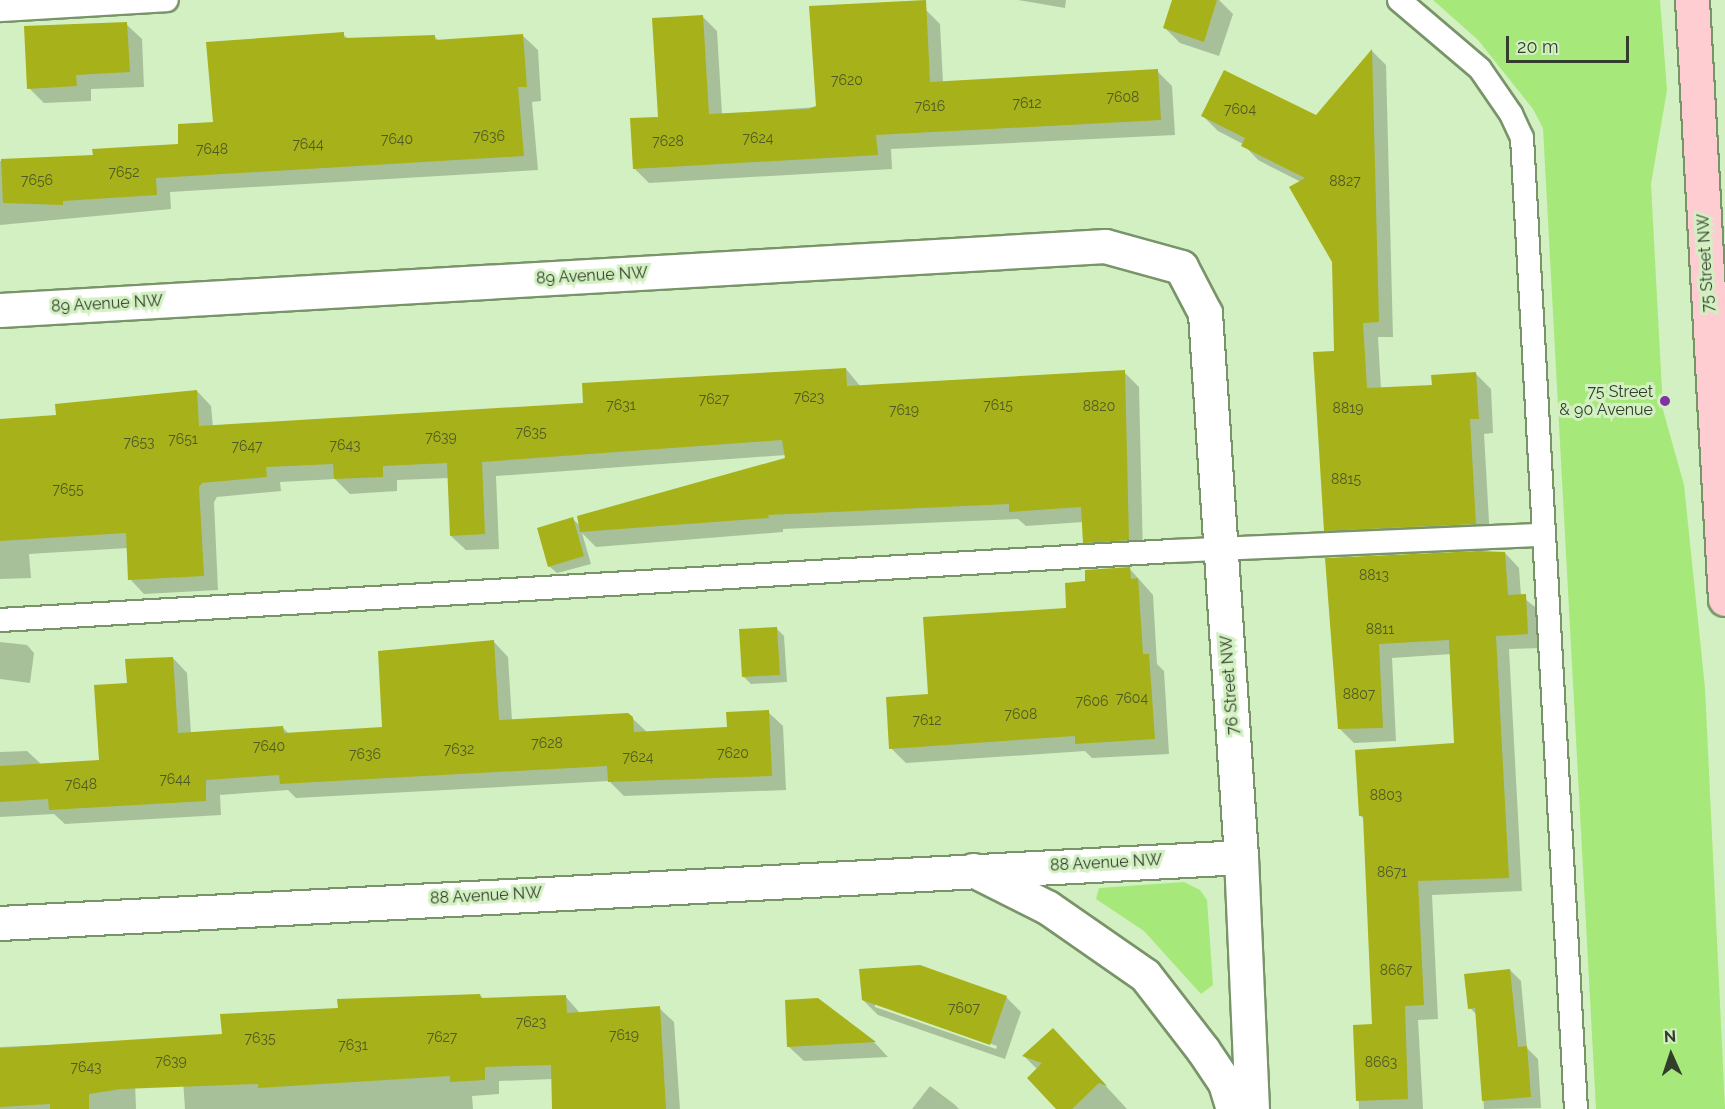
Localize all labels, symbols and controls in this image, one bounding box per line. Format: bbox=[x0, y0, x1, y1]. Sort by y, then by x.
scale bar bbox=[1509, 24, 1632, 62]
text: 20 m bbox=[1517, 36, 1559, 57]
house number: 7620 bbox=[831, 72, 863, 88]
house number: 7608 bbox=[1107, 89, 1139, 105]
house number: 7612 bbox=[1012, 95, 1042, 111]
house number: 7616 bbox=[915, 98, 945, 114]
house number: 7604 bbox=[1224, 101, 1256, 117]
house number: 7636 bbox=[473, 128, 505, 144]
house number: 7624 bbox=[743, 130, 773, 146]
house number: 7640 bbox=[381, 131, 413, 147]
house number: 7628 bbox=[652, 133, 684, 149]
house number: 7644 bbox=[292, 136, 324, 152]
house number: 7648 bbox=[196, 141, 228, 157]
house number: 7652 bbox=[109, 164, 139, 180]
house number: 7656 bbox=[21, 172, 53, 188]
house number: 8827 bbox=[1329, 173, 1361, 189]
street label: 75 Street NW bbox=[1694, 213, 1718, 313]
street label: 89 Avenue NW bbox=[535, 263, 649, 289]
street label: 89 Avenue NW bbox=[50, 291, 164, 317]
place label: 75 Street & 90 Avenue bbox=[1559, 382, 1653, 420]
house number: 7623 bbox=[794, 389, 824, 405]
house number: 7627 bbox=[699, 391, 729, 407]
marker: 75 Street & 90 Avenue bbox=[1658, 394, 1672, 408]
house number: 7631 bbox=[606, 397, 636, 413]
house number: 7615 bbox=[983, 397, 1013, 413]
house number: 8820 bbox=[1083, 398, 1115, 414]
house number: 8819 bbox=[1333, 400, 1363, 416]
house number: 7619 bbox=[889, 402, 919, 418]
house number: 7635 bbox=[515, 424, 547, 440]
house number: 7639 bbox=[425, 429, 457, 445]
house number: 7651 bbox=[168, 431, 198, 447]
house number: 7653 bbox=[123, 434, 155, 450]
house number: 7643 bbox=[329, 437, 361, 453]
house number: 7647 bbox=[232, 438, 262, 454]
house number: 8815 bbox=[1331, 471, 1361, 487]
house number: 7655 bbox=[52, 481, 84, 497]
house number: 8813 bbox=[1359, 567, 1389, 583]
house number: 8811 bbox=[1366, 621, 1394, 637]
street label: 76 Street NW bbox=[1217, 635, 1243, 735]
house number: 8807 bbox=[1343, 686, 1375, 702]
house number: 7604 bbox=[1116, 690, 1148, 706]
house number: 7606 bbox=[1076, 693, 1108, 709]
house number: 7608 bbox=[1005, 706, 1037, 722]
house number: 7612 bbox=[912, 712, 942, 728]
house number: 7628 bbox=[531, 735, 563, 751]
house number: 7640 bbox=[253, 738, 285, 754]
house number: 7632 bbox=[444, 741, 474, 757]
house number: 7620 bbox=[717, 745, 749, 761]
house number: 7636 bbox=[349, 746, 381, 762]
house number: 7624 bbox=[623, 749, 653, 765]
house number: 7644 bbox=[159, 771, 191, 787]
house number: 7648 bbox=[65, 776, 97, 792]
house number: 8803 bbox=[1370, 787, 1402, 803]
street label: 88 Avenue NW bbox=[1049, 850, 1163, 876]
house number: 8671 bbox=[1377, 864, 1407, 880]
street label: 88 Avenue NW bbox=[429, 883, 543, 909]
house number: 8667 bbox=[1380, 962, 1412, 978]
house number: 7607 bbox=[948, 1000, 980, 1016]
house number: 7623 bbox=[516, 1014, 546, 1030]
north arrow bbox=[1641, 1025, 1701, 1085]
house number: 7619 bbox=[609, 1027, 639, 1043]
text: N bbox=[1663, 1027, 1677, 1046]
house number: 7627 bbox=[427, 1029, 457, 1045]
house number: 7635 bbox=[244, 1030, 276, 1046]
house number: 7631 bbox=[338, 1037, 368, 1053]
house number: 7639 bbox=[155, 1053, 187, 1069]
house number: 8663 bbox=[1365, 1054, 1397, 1070]
house number: 7643 bbox=[70, 1059, 102, 1075]

